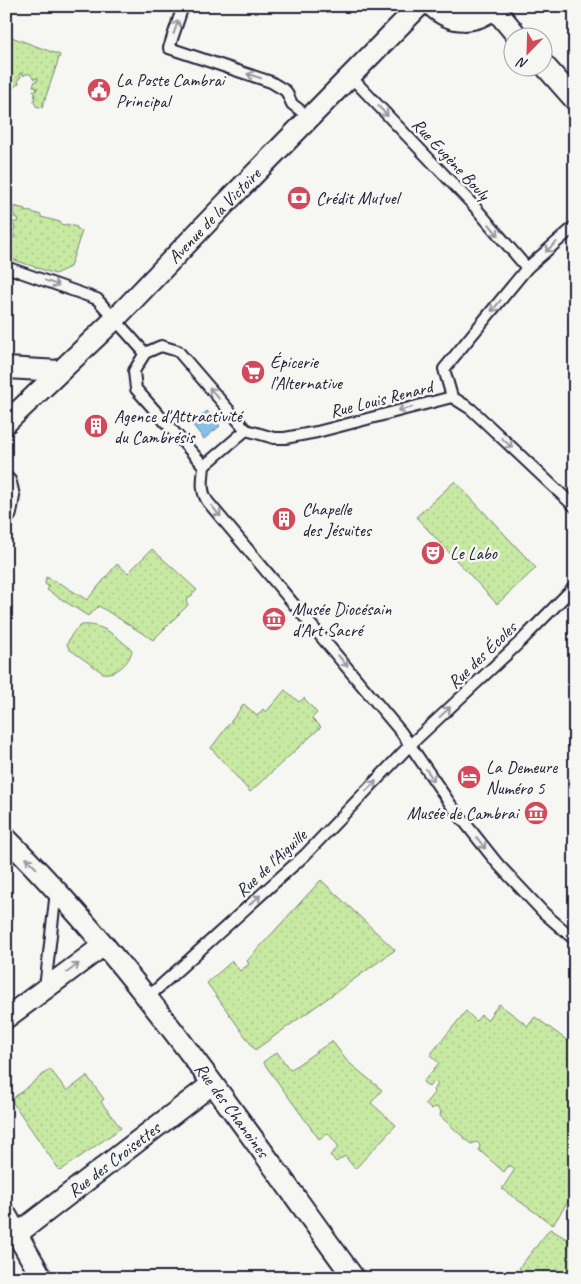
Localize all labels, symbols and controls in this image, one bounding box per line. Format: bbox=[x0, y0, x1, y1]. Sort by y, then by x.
one-way arrow bbox=[171, 19, 181, 35]
north arrow bbox=[504, 28, 554, 78]
text: N bbox=[514, 53, 530, 73]
place label: La Poste Cambrai Principal bbox=[116, 69, 227, 112]
one-way arrow bbox=[247, 71, 263, 81]
public building icon: La Poste Cambrai Principal bbox=[86, 77, 112, 103]
one-way arrow bbox=[377, 105, 389, 118]
street label: Rue Eugène Bouly bbox=[407, 113, 496, 206]
street label: Avenue de la Victoire bbox=[163, 162, 266, 268]
bank icon: Crédit Mutuel bbox=[286, 185, 312, 211]
place label: Crédit Mutuel bbox=[316, 187, 402, 209]
one-way arrow bbox=[489, 223, 500, 236]
one-way arrow bbox=[544, 241, 557, 253]
one-way arrow bbox=[44, 279, 59, 288]
one-way arrow bbox=[490, 299, 501, 312]
place label: Épicerie l’Alternative bbox=[270, 351, 343, 394]
supermarket icon: Épicerie l’Alternative bbox=[240, 359, 266, 385]
street label: Rue Louis Renard bbox=[328, 375, 437, 422]
one-way arrow bbox=[208, 386, 220, 399]
place label: Agence d'Attractivité du Cambrésis bbox=[114, 405, 245, 448]
one-way arrow bbox=[398, 405, 414, 414]
building icon: Agence d'Attractivité du Cambrésis bbox=[83, 413, 109, 439]
one-way arrow bbox=[500, 437, 513, 449]
place label: Chapelle des Jésuites bbox=[302, 498, 373, 541]
one-way arrow bbox=[210, 504, 221, 517]
building icon: Chapelle des Jésuites bbox=[271, 506, 297, 532]
theatre icon: Le Labo bbox=[420, 540, 446, 566]
place label: Le Labo bbox=[450, 542, 499, 564]
place label: Musée Diocésain d'Art Sacré bbox=[292, 598, 392, 641]
museum icon: Musée Diocésain d'Art Sacré bbox=[261, 606, 287, 632]
street label: Rue des Écoles bbox=[443, 616, 522, 693]
one-way arrow bbox=[338, 655, 349, 668]
one-way arrow bbox=[439, 706, 452, 718]
place label: La Demeure Numéro 5 bbox=[486, 756, 558, 799]
hotel icon: La Demeure Numéro 5 bbox=[456, 764, 482, 790]
one-way arrow bbox=[425, 768, 436, 782]
one-way arrow bbox=[365, 780, 377, 793]
museum icon: Musée de Cambrai bbox=[523, 800, 549, 826]
place label: Musée de Cambrai bbox=[407, 802, 521, 824]
street label: Rue de l'Aiguille bbox=[231, 824, 312, 901]
one-way arrow bbox=[476, 836, 487, 849]
one-way arrow bbox=[26, 858, 38, 870]
one-way arrow bbox=[249, 894, 262, 906]
one-way arrow bbox=[66, 963, 80, 973]
street label: Rue des Chanoines bbox=[190, 1058, 275, 1163]
street label: Rue des Croisettes bbox=[63, 1116, 166, 1202]

